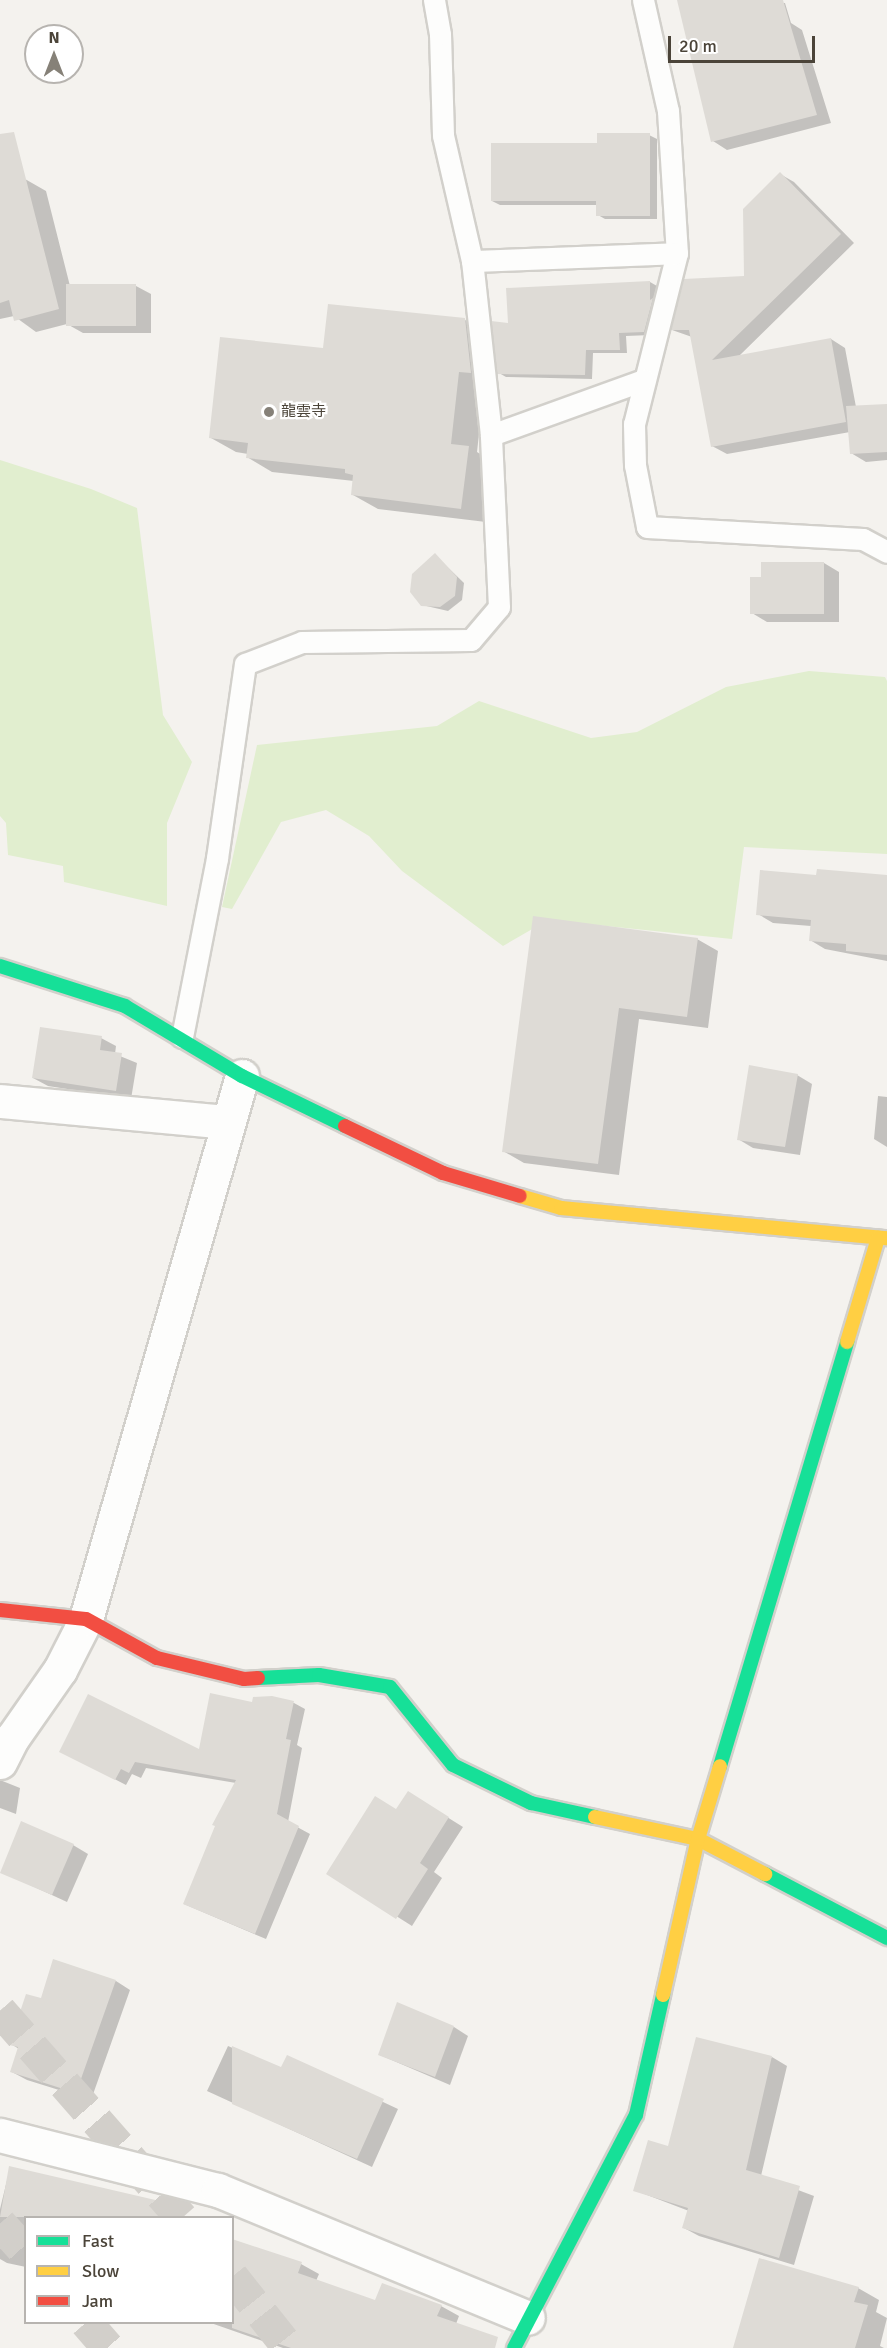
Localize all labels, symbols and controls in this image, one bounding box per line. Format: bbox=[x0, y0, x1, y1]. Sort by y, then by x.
north arrow bbox=[24, 24, 84, 84]
scale bar bbox=[671, 24, 818, 62]
text: N bbox=[48, 28, 60, 48]
text: 20 m bbox=[679, 35, 717, 57]
place label: 龍雲寺 bbox=[281, 403, 326, 421]
marker: 龍雲寺 bbox=[262, 405, 276, 419]
legend bbox=[24, 2216, 234, 2324]
text: Fast bbox=[82, 2230, 114, 2252]
text: Slow bbox=[82, 2260, 119, 2282]
text: Jam bbox=[82, 2290, 113, 2312]

